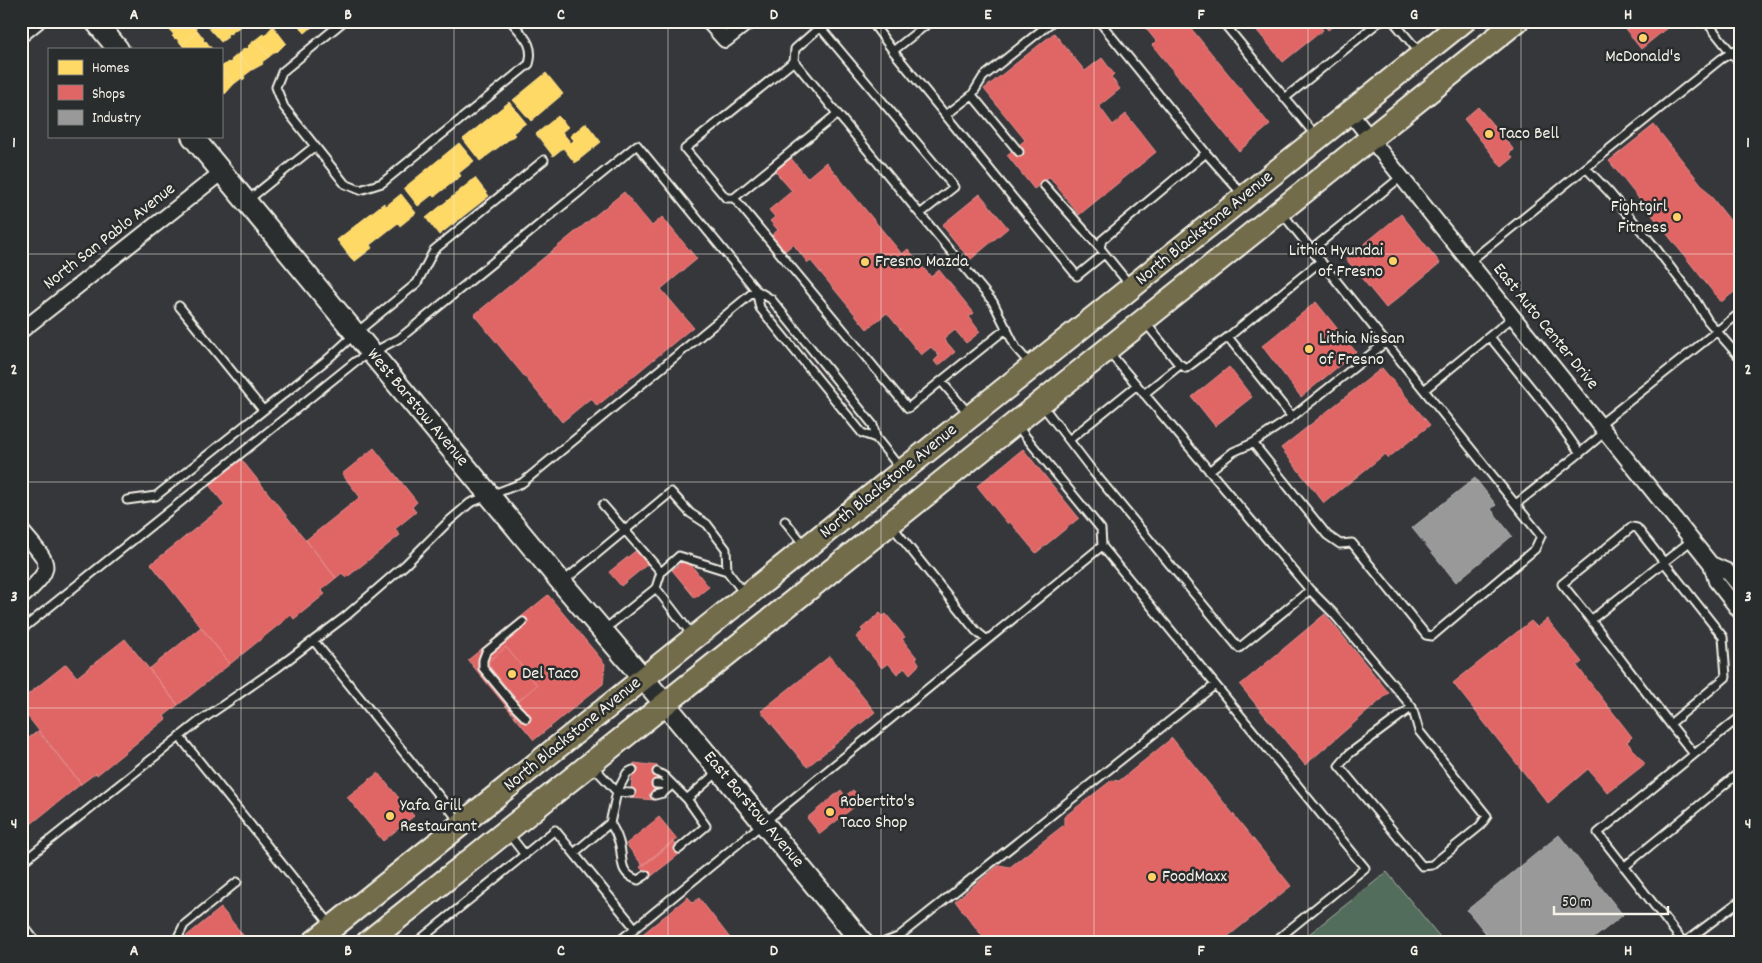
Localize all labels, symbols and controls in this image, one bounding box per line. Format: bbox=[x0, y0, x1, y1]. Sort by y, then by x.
text: A bbox=[130, 4, 139, 27]
text: B bbox=[344, 4, 352, 27]
text: C bbox=[557, 4, 565, 27]
text: D bbox=[770, 4, 779, 27]
text: E bbox=[984, 4, 992, 27]
text: F bbox=[1197, 4, 1205, 27]
text: G bbox=[1410, 4, 1418, 27]
text: H bbox=[1624, 4, 1632, 27]
marker: McDonald's bbox=[1637, 32, 1649, 44]
place label: McDonald's bbox=[1605, 45, 1681, 70]
legend bbox=[48, 48, 222, 138]
text: Homes bbox=[92, 58, 130, 80]
text: Shops bbox=[92, 84, 125, 106]
text: Industry bbox=[92, 108, 141, 130]
place label: Taco Bell bbox=[1499, 122, 1560, 147]
marker: Taco Bell bbox=[1483, 128, 1495, 140]
text: 1 bbox=[12, 132, 16, 155]
text: 1 bbox=[1746, 132, 1750, 155]
street label: North Blackstone Avenue bbox=[1131, 166, 1279, 292]
street label: North San Pablo Avenue bbox=[39, 177, 181, 297]
place label: Fightgirl Fitness bbox=[1611, 195, 1668, 241]
marker: Fightgirl Fitness bbox=[1671, 211, 1683, 223]
place label: Lithia Hyundai of Fresno bbox=[1289, 239, 1383, 285]
place label: Fresno Mazda bbox=[875, 250, 969, 275]
marker: Lithia Hyundai of Fresno bbox=[1387, 255, 1399, 267]
marker: Fresno Mazda bbox=[859, 256, 871, 268]
street label: East Auto Center Drive bbox=[1486, 258, 1604, 396]
place label: Lithia Nissan of Fresno bbox=[1319, 327, 1405, 373]
street label: West Barstow Avenue bbox=[360, 343, 474, 473]
marker: Lithia Nissan of Fresno bbox=[1303, 343, 1315, 355]
text: 2 bbox=[11, 359, 18, 382]
text: 2 bbox=[1745, 359, 1752, 382]
street label: North Blackstone Avenue bbox=[815, 419, 963, 545]
text: 3 bbox=[10, 586, 18, 609]
text: 3 bbox=[1744, 586, 1752, 609]
place label: Del Taco bbox=[522, 662, 579, 687]
marker: Del Taco bbox=[506, 668, 518, 680]
street label: North Blackstone Avenue bbox=[499, 672, 647, 798]
street label: East Barstow Avenue bbox=[697, 746, 809, 874]
place label: Robertito's Taco Shop bbox=[840, 790, 915, 836]
place label: Yafa Grill Restaurant bbox=[400, 794, 478, 840]
marker: Robertito's Taco Shop bbox=[824, 806, 836, 818]
marker: Yafa Grill Restaurant bbox=[384, 810, 396, 822]
text: 4 bbox=[11, 813, 17, 836]
text: 4 bbox=[1745, 813, 1751, 836]
place label: FoodMaxx bbox=[1162, 865, 1227, 890]
marker: FoodMaxx bbox=[1146, 871, 1158, 883]
scale bar bbox=[1554, 883, 1668, 915]
text: 50 m bbox=[1562, 892, 1591, 914]
text: A bbox=[130, 940, 139, 963]
text: B bbox=[344, 940, 352, 963]
text: C bbox=[557, 940, 565, 963]
text: D bbox=[770, 940, 779, 963]
text: E bbox=[984, 940, 992, 963]
text: F bbox=[1197, 940, 1205, 963]
text: G bbox=[1410, 940, 1418, 963]
text: H bbox=[1624, 940, 1632, 963]

